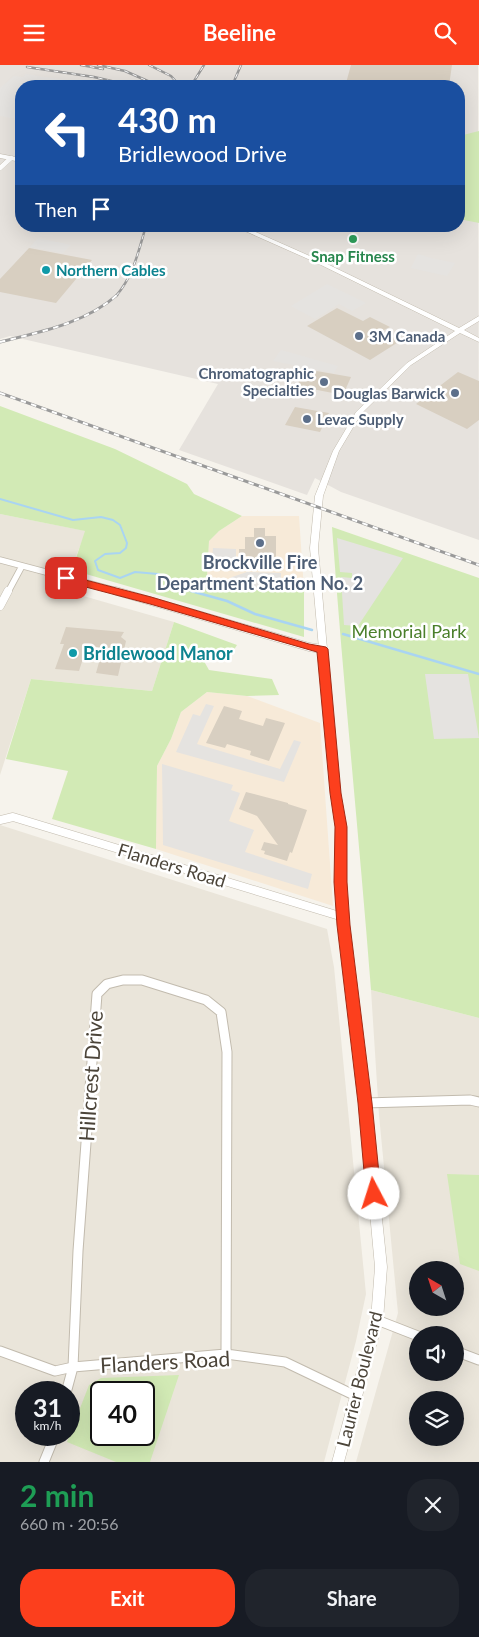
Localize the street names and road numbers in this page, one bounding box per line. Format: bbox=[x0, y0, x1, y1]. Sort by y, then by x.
street label: Flanders Road bbox=[115, 838, 229, 892]
street label: Hillcrest Drive bbox=[73, 1010, 107, 1142]
street label: Laurier Boulevard bbox=[332, 1309, 386, 1449]
street label: Flanders Road bbox=[99, 1345, 231, 1377]

